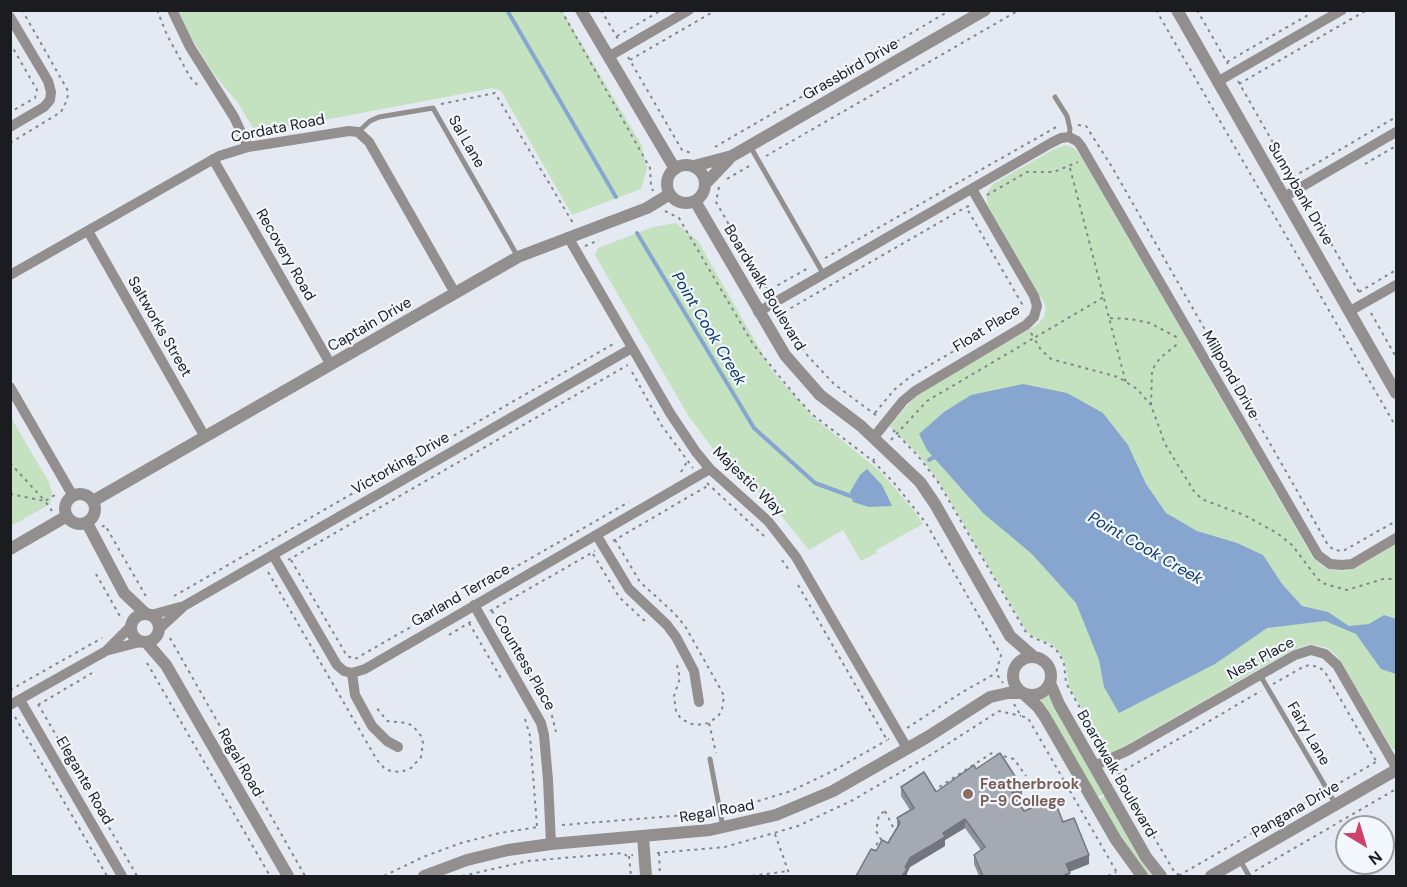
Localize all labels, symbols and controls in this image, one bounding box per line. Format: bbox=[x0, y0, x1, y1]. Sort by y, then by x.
street label: Grassbird Drive bbox=[800, 35, 902, 105]
street label: Cordata Road bbox=[230, 111, 326, 147]
street label: Sal Lane bbox=[444, 113, 488, 171]
street label: Sunnybank Drive bbox=[1263, 139, 1337, 249]
street label: Recovery Road bbox=[251, 206, 319, 304]
street label: Boardwalk Boulevard bbox=[719, 222, 809, 354]
water label: Point Cook Creek bbox=[666, 269, 750, 389]
street label: Saltworks Street bbox=[123, 274, 195, 380]
street label: Captain Drive bbox=[325, 294, 415, 356]
street label: Float Place bbox=[950, 301, 1024, 357]
street label: Millpond Drive bbox=[1198, 328, 1262, 422]
street label: Victorking Drive bbox=[349, 429, 453, 499]
street label: Majestic Way bbox=[709, 443, 787, 521]
water label: Point Cook Creek bbox=[1084, 508, 1206, 590]
street label: Garland Terrace bbox=[409, 561, 513, 631]
street label: Countess Place bbox=[489, 612, 559, 714]
street label: Nest Place bbox=[1224, 634, 1298, 684]
street label: Fairy Lane bbox=[1283, 699, 1333, 769]
street label: Boardwalk Boulevard bbox=[1072, 707, 1160, 841]
street label: Regal Road bbox=[213, 726, 267, 800]
street label: Elegante Road bbox=[52, 734, 116, 828]
place label: Featherbrook P-9 College bbox=[980, 776, 1079, 811]
street label: Pangana Drive bbox=[1249, 778, 1343, 842]
marker: Featherbrook P-9 College bbox=[961, 787, 975, 801]
street label: Regal Road bbox=[678, 797, 756, 827]
north arrow bbox=[1335, 815, 1395, 875]
text: N bbox=[1364, 846, 1386, 870]

